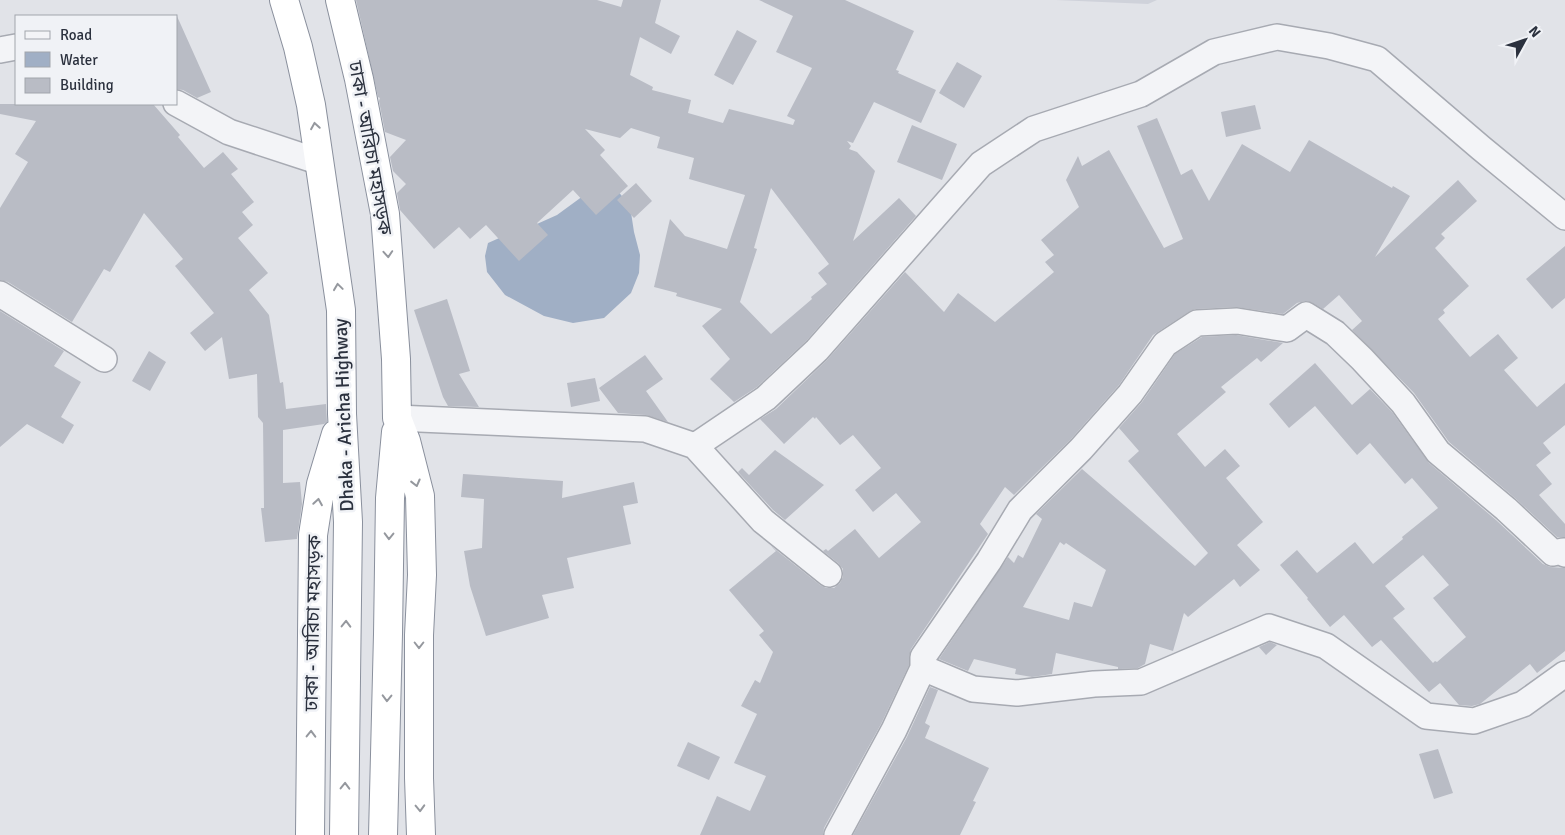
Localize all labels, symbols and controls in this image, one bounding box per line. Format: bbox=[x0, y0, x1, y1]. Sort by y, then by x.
legend bbox=[15, 15, 178, 105]
north arrow bbox=[1500, 15, 1550, 65]
text: N bbox=[1525, 23, 1544, 41]
text: Road bbox=[60, 26, 92, 44]
text: Water bbox=[60, 51, 98, 69]
street label: ঢাকা - আরিচা মহাসড়ক bbox=[343, 58, 397, 238]
text: Building bbox=[60, 76, 114, 94]
one-way arrow bbox=[310, 121, 320, 130]
one-way arrow bbox=[383, 250, 394, 258]
one-way arrow bbox=[333, 282, 344, 290]
street label: Dhaka - Aricha Highway bbox=[329, 318, 359, 512]
one-way arrow bbox=[411, 479, 421, 487]
one-way arrow bbox=[313, 497, 323, 506]
one-way arrow bbox=[384, 532, 394, 540]
street label: ঢাকা - আরিচা মহাসড়ক bbox=[299, 534, 327, 712]
one-way arrow bbox=[341, 620, 351, 628]
one-way arrow bbox=[414, 642, 424, 649]
one-way arrow bbox=[382, 695, 392, 703]
one-way arrow bbox=[306, 730, 316, 738]
one-way arrow bbox=[339, 782, 350, 790]
one-way arrow bbox=[415, 804, 425, 812]

